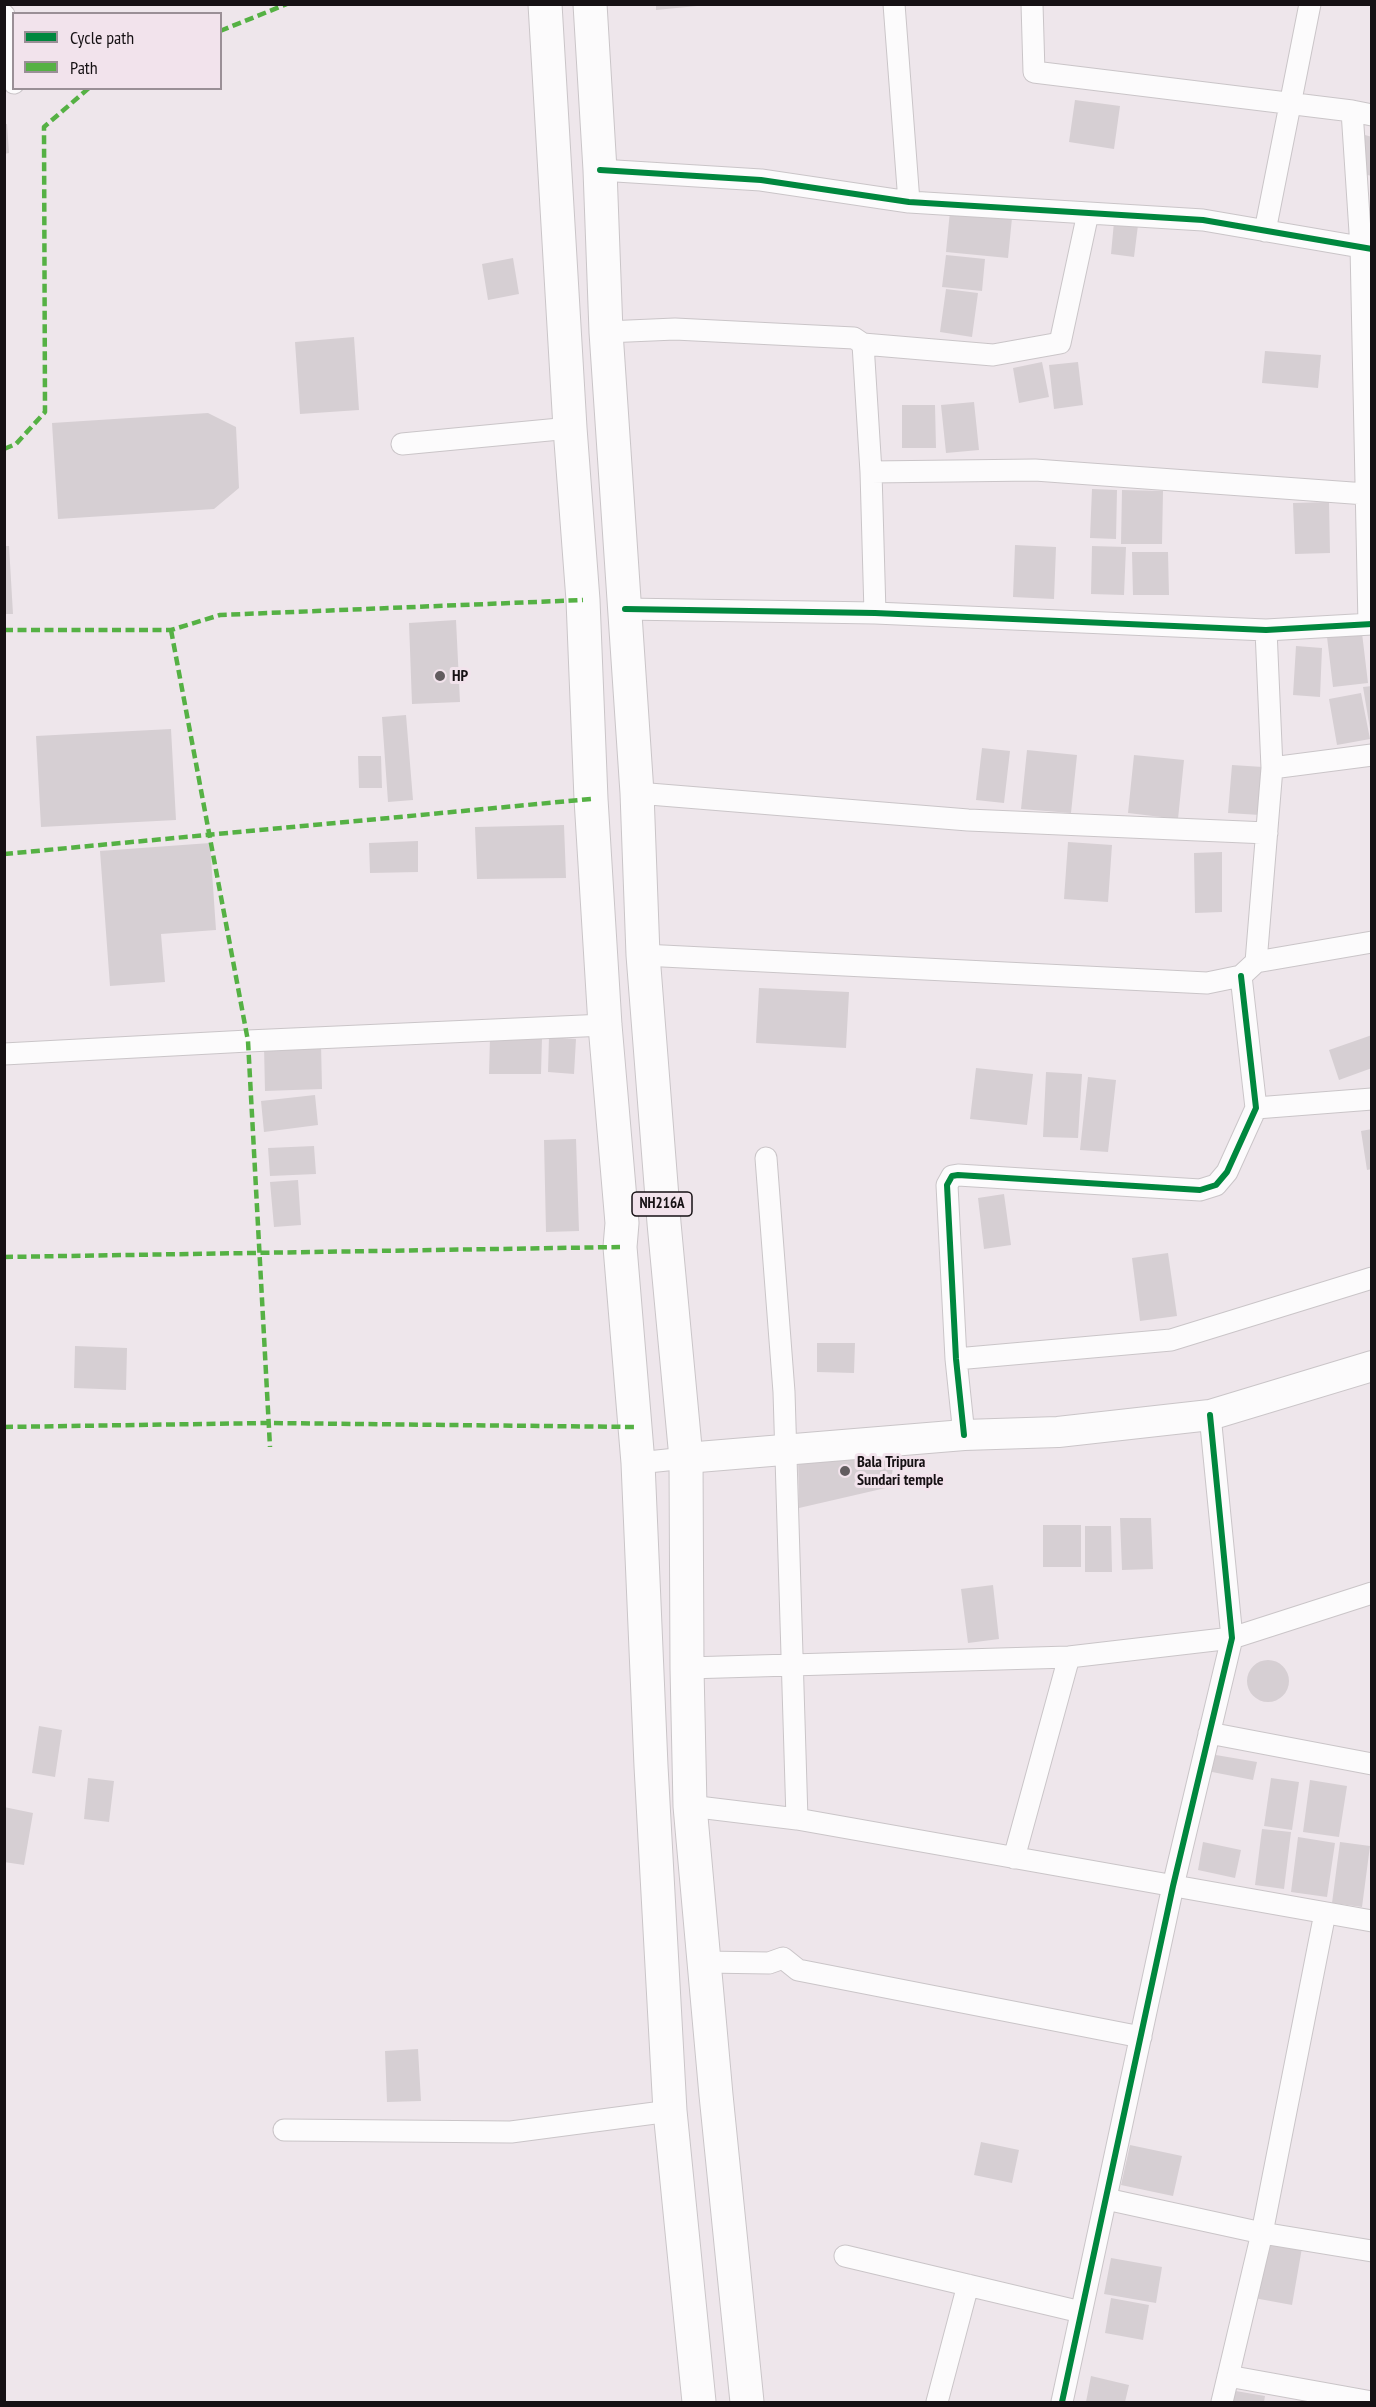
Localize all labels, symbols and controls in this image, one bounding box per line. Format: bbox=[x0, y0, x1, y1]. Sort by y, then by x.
legend bbox=[12, 12, 222, 90]
text: Cycle path bbox=[70, 26, 134, 49]
text: Path bbox=[70, 56, 98, 79]
place label: HP bbox=[452, 666, 468, 686]
marker: HP bbox=[433, 669, 447, 683]
road number: NH216A bbox=[632, 1192, 692, 1216]
place label: Bala Tripura Sundari temple bbox=[857, 1452, 944, 1490]
marker: Bala Tripura Sundari temple bbox=[838, 1464, 852, 1478]

